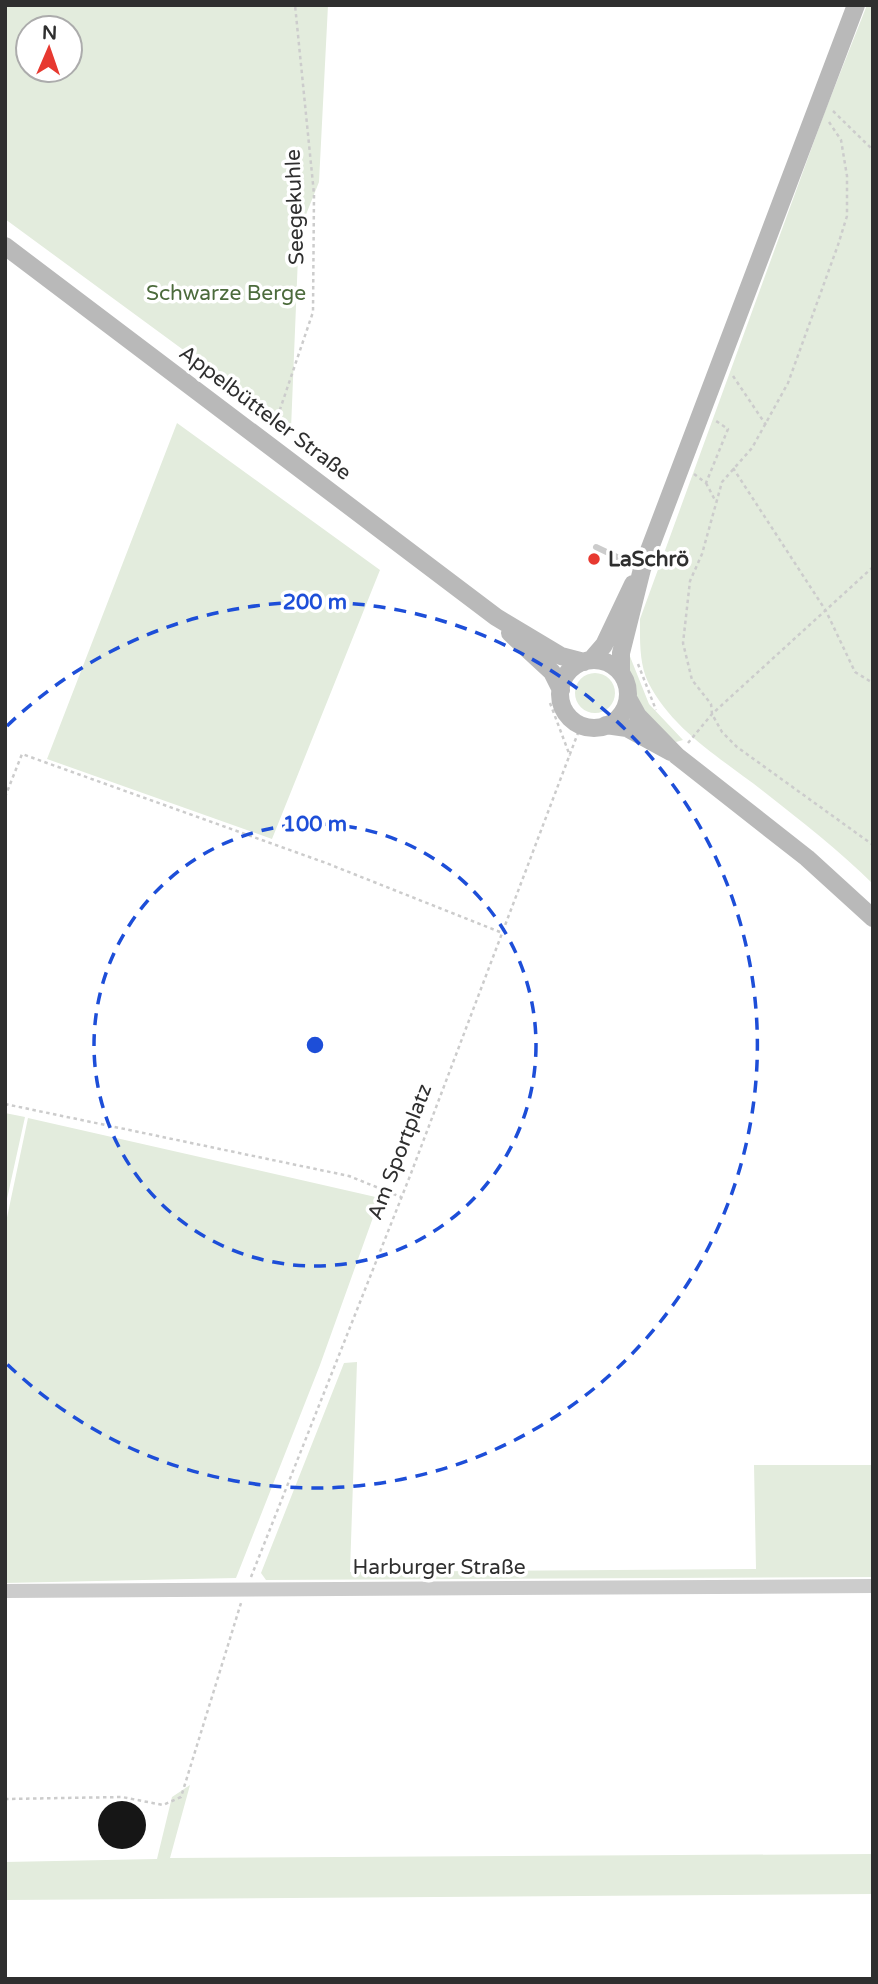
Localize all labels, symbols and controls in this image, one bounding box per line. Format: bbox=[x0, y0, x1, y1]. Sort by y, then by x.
north arrow bbox=[14, 14, 84, 84]
text: N bbox=[42, 22, 58, 44]
street label: Seegekuhle bbox=[280, 148, 310, 265]
park label: Schwarze Berge bbox=[146, 281, 306, 306]
street label: Appelbütteler Straße bbox=[174, 340, 356, 486]
place label: LaSchrö bbox=[608, 547, 689, 572]
marker: LaSchrö bbox=[586, 551, 602, 567]
text: 200 m bbox=[283, 590, 347, 615]
text: 100 m bbox=[283, 812, 347, 837]
centre of rings bbox=[303, 1033, 327, 1057]
street label: Am Sportplatz bbox=[363, 1080, 437, 1224]
street label: Harburger Straße bbox=[352, 1555, 526, 1580]

